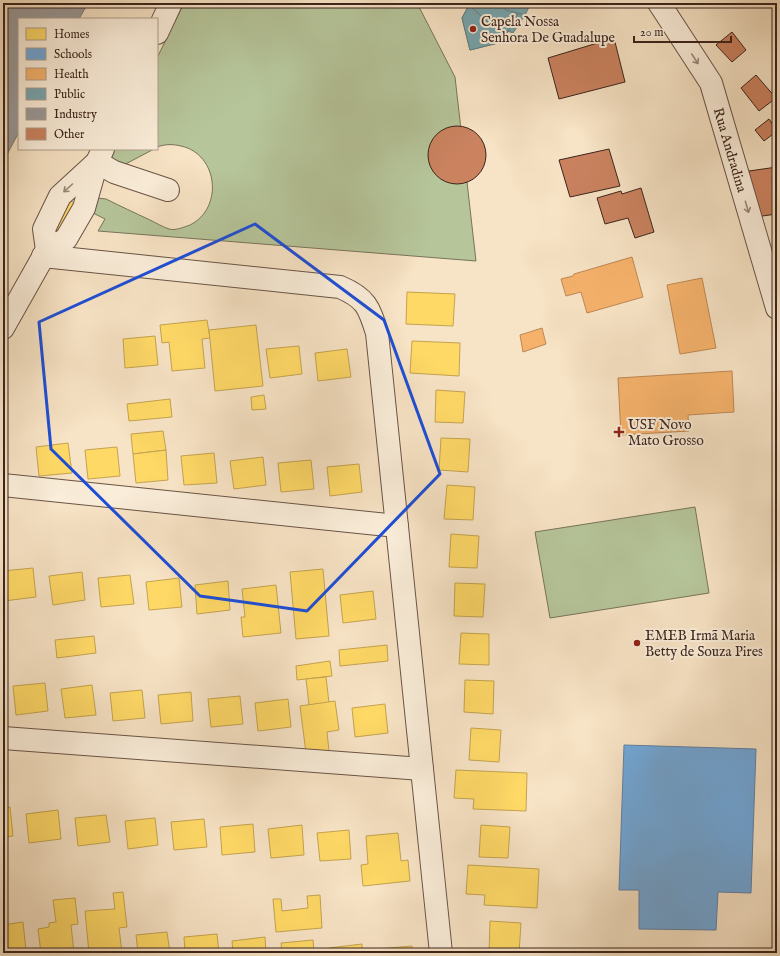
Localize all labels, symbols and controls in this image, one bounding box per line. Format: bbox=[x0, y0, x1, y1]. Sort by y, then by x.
place label: Capela Nossa Senhora De Guadalupe bbox=[481, 13, 615, 47]
legend bbox=[18, 18, 158, 150]
scale bar bbox=[634, 18, 731, 44]
marker: Capela Nossa Senhora De Guadalupe bbox=[468, 24, 478, 34]
text: 20 m bbox=[640, 25, 663, 40]
text: Homes bbox=[54, 27, 90, 42]
text: Schools bbox=[54, 47, 92, 62]
one-way arrow bbox=[691, 53, 699, 64]
text: Health bbox=[54, 67, 89, 82]
text: Public bbox=[54, 87, 85, 102]
street label: Rua Andradina bbox=[709, 106, 751, 195]
text: Industry bbox=[54, 107, 97, 122]
text: Other bbox=[54, 127, 85, 142]
one-way arrow bbox=[63, 184, 73, 193]
one-way arrow bbox=[744, 201, 751, 214]
place label: USF Novo Mato Grosso bbox=[628, 416, 704, 450]
marker: USF Novo Mato Grosso bbox=[613, 426, 625, 438]
place label: EMEB Irmã Maria Betty de Souza Pires bbox=[645, 627, 763, 661]
marker: EMEB Irmã Maria Betty de Souza Pires bbox=[632, 638, 642, 648]

